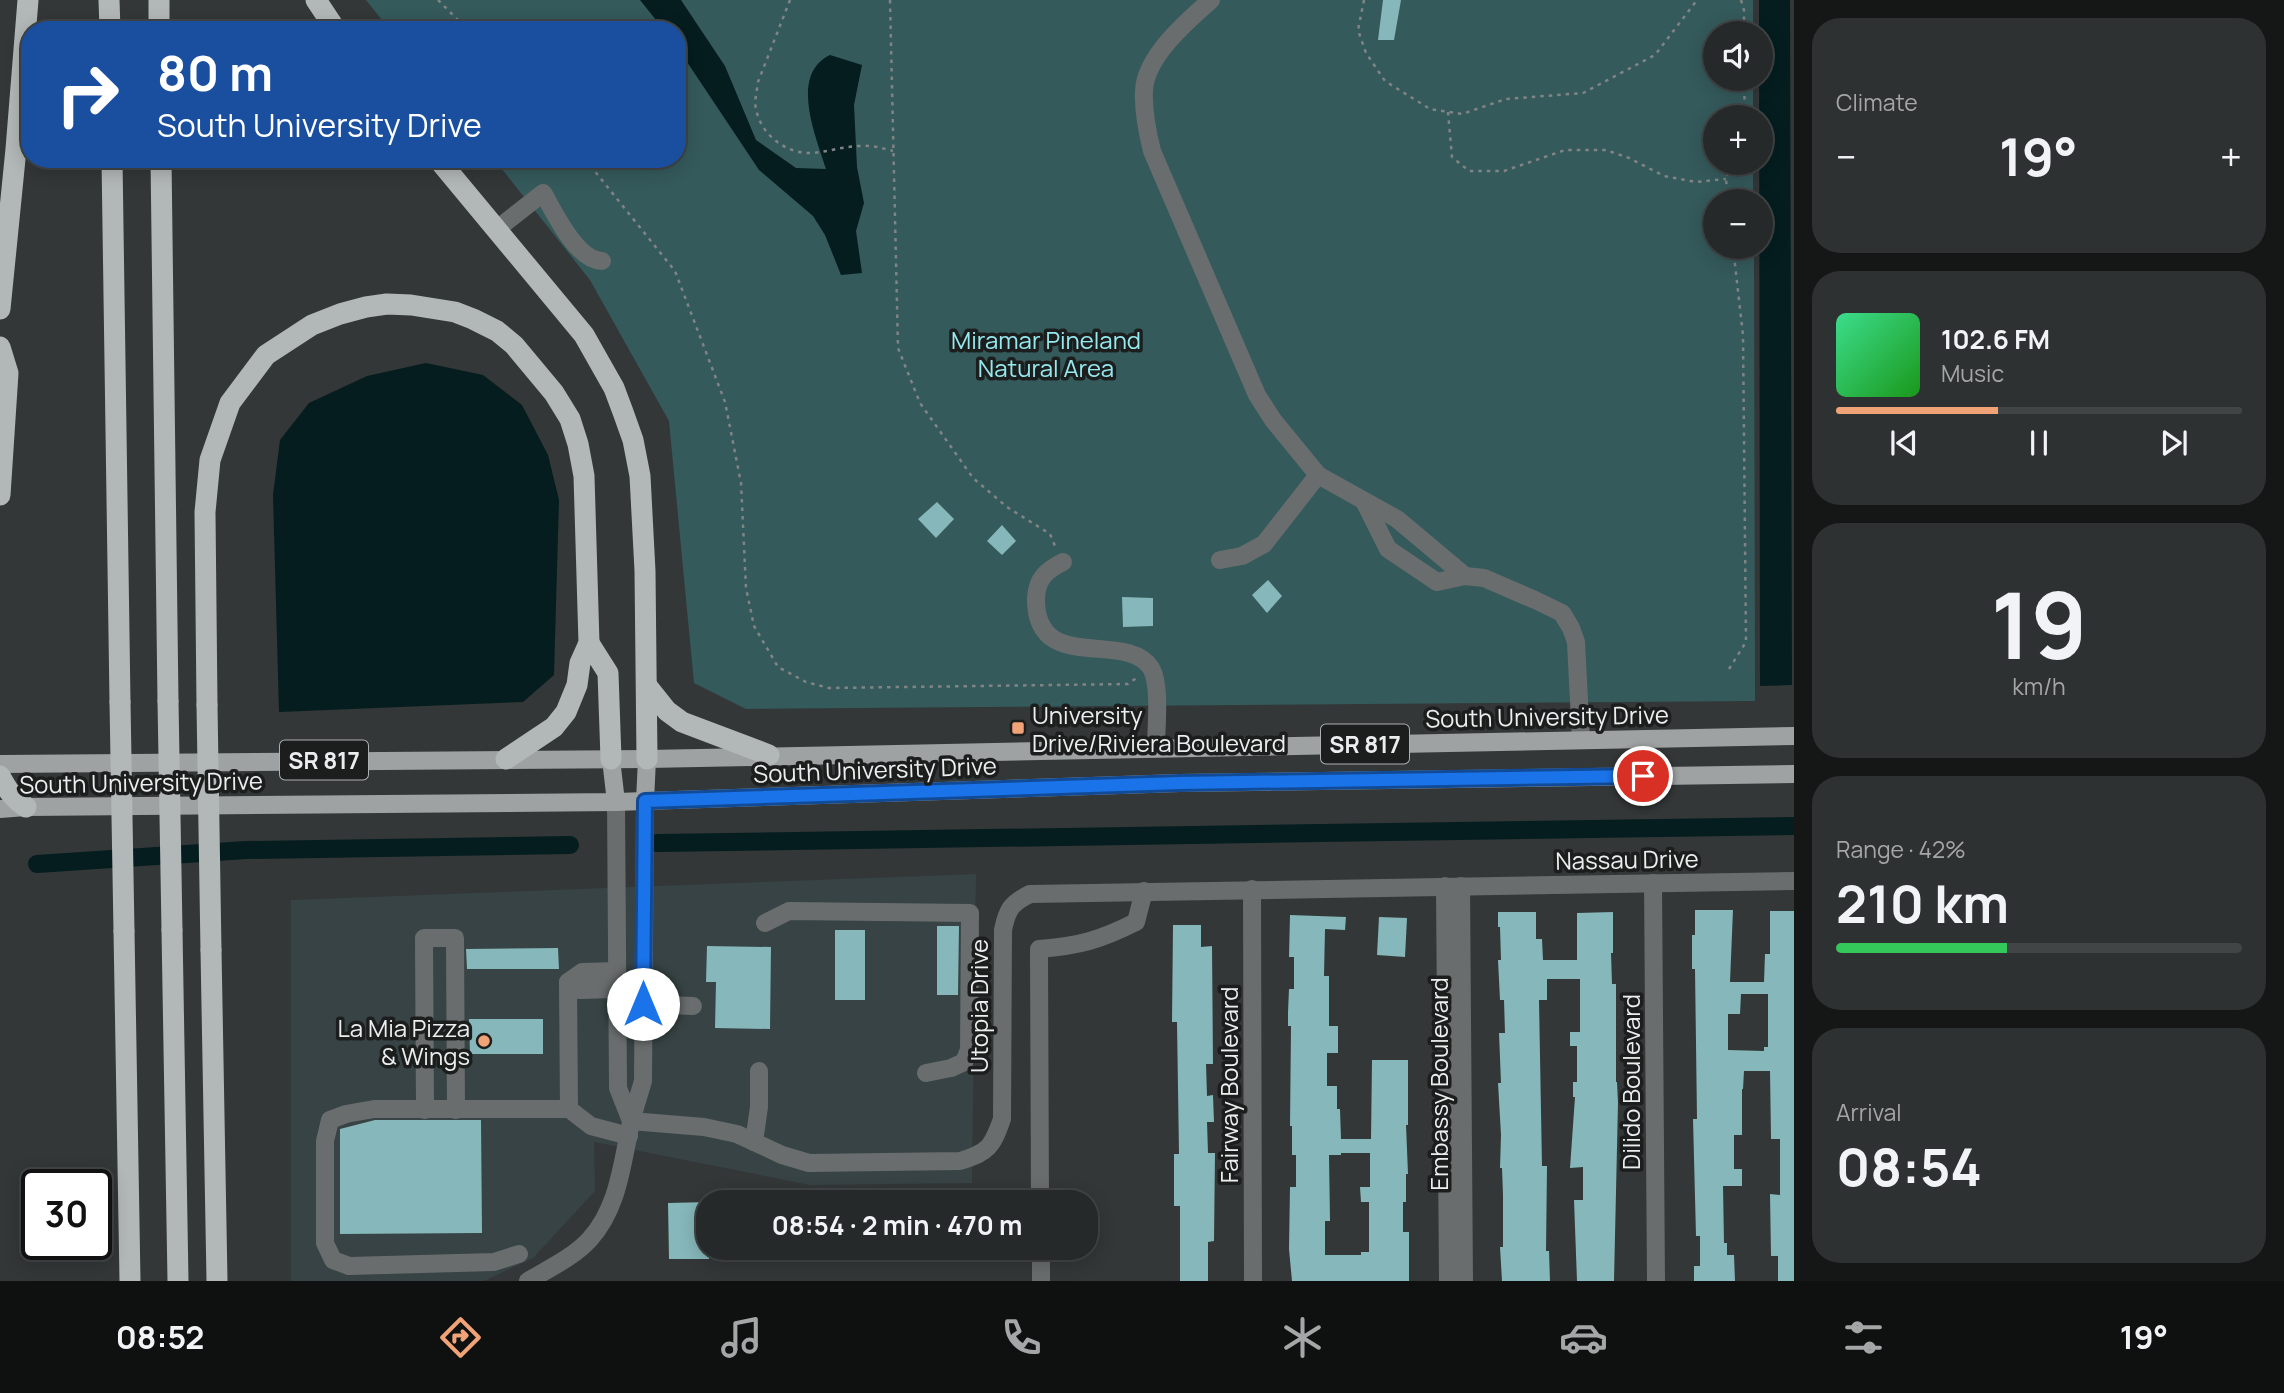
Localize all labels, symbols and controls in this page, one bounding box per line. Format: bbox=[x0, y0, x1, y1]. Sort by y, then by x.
map controls bbox=[1703, 21, 1773, 259]
button: sound bbox=[1703, 21, 1773, 91]
text: 80 m bbox=[157, 39, 273, 106]
icon: right bbox=[42, 49, 133, 140]
text: Climate bbox=[1836, 86, 1918, 118]
text: South University Drive bbox=[157, 103, 482, 147]
button: + bbox=[1703, 105, 1773, 175]
text: 19° bbox=[1999, 121, 2078, 192]
text: − bbox=[1836, 130, 1857, 182]
text: + bbox=[2220, 130, 2242, 182]
button: − bbox=[1703, 189, 1773, 259]
text: 102.6 FM bbox=[1941, 321, 2050, 357]
park label: Miramar Pineland Natural Area bbox=[951, 323, 1141, 384]
text: Music bbox=[1941, 357, 2004, 389]
icon: previous bbox=[1885, 424, 1923, 462]
icon: pause bbox=[2020, 424, 2058, 462]
icon: next bbox=[2155, 424, 2193, 462]
text: 19 bbox=[1991, 562, 2087, 686]
text: km/h bbox=[2012, 670, 2066, 702]
street label: South University Drive bbox=[1425, 697, 1669, 735]
place label: University Drive/Riviera Boulevard bbox=[1032, 698, 1286, 759]
marker: University Drive/Riviera Boulevard bbox=[1010, 720, 1026, 736]
road number: SR 817 bbox=[1321, 724, 1409, 764]
road number: SR 817 bbox=[280, 740, 368, 780]
pin bbox=[1613, 746, 1673, 806]
street label: South University Drive bbox=[753, 748, 997, 790]
icon: arrive bbox=[1624, 757, 1662, 795]
street label: South University Drive bbox=[19, 763, 263, 801]
text: Range · 42% bbox=[1836, 833, 1966, 865]
street label: Nassau Drive bbox=[1555, 841, 1699, 877]
text: 210 km bbox=[1836, 868, 2009, 939]
street label: Utopia Drive bbox=[962, 939, 995, 1073]
position arrow bbox=[606, 967, 680, 1041]
street label: Embassy Boulevard bbox=[1422, 977, 1455, 1191]
street label: Fairway Boulevard bbox=[1212, 987, 1245, 1183]
street label: Dilido Boulevard bbox=[1614, 994, 1647, 1170]
place label: La Mia Pizza & Wings bbox=[338, 1011, 470, 1072]
marker: La Mia Pizza & Wings bbox=[476, 1033, 492, 1049]
text: Arrival bbox=[1836, 1096, 1902, 1128]
text: 08:54 bbox=[1836, 1131, 1982, 1202]
speed limit sign: 30 bbox=[21, 1169, 112, 1260]
text: 08:54 · 2 min · 470 m bbox=[772, 1207, 1022, 1243]
icon: directions bbox=[436, 1313, 485, 1362]
icon: music bbox=[717, 1313, 766, 1362]
icon: phone bbox=[997, 1313, 1046, 1362]
icon: climate bbox=[1278, 1313, 1327, 1362]
icon: car bbox=[1559, 1313, 1608, 1362]
icon: filters bbox=[1839, 1313, 1888, 1362]
text: 08:52 bbox=[116, 1315, 204, 1359]
text: 19° bbox=[2120, 1315, 2168, 1359]

